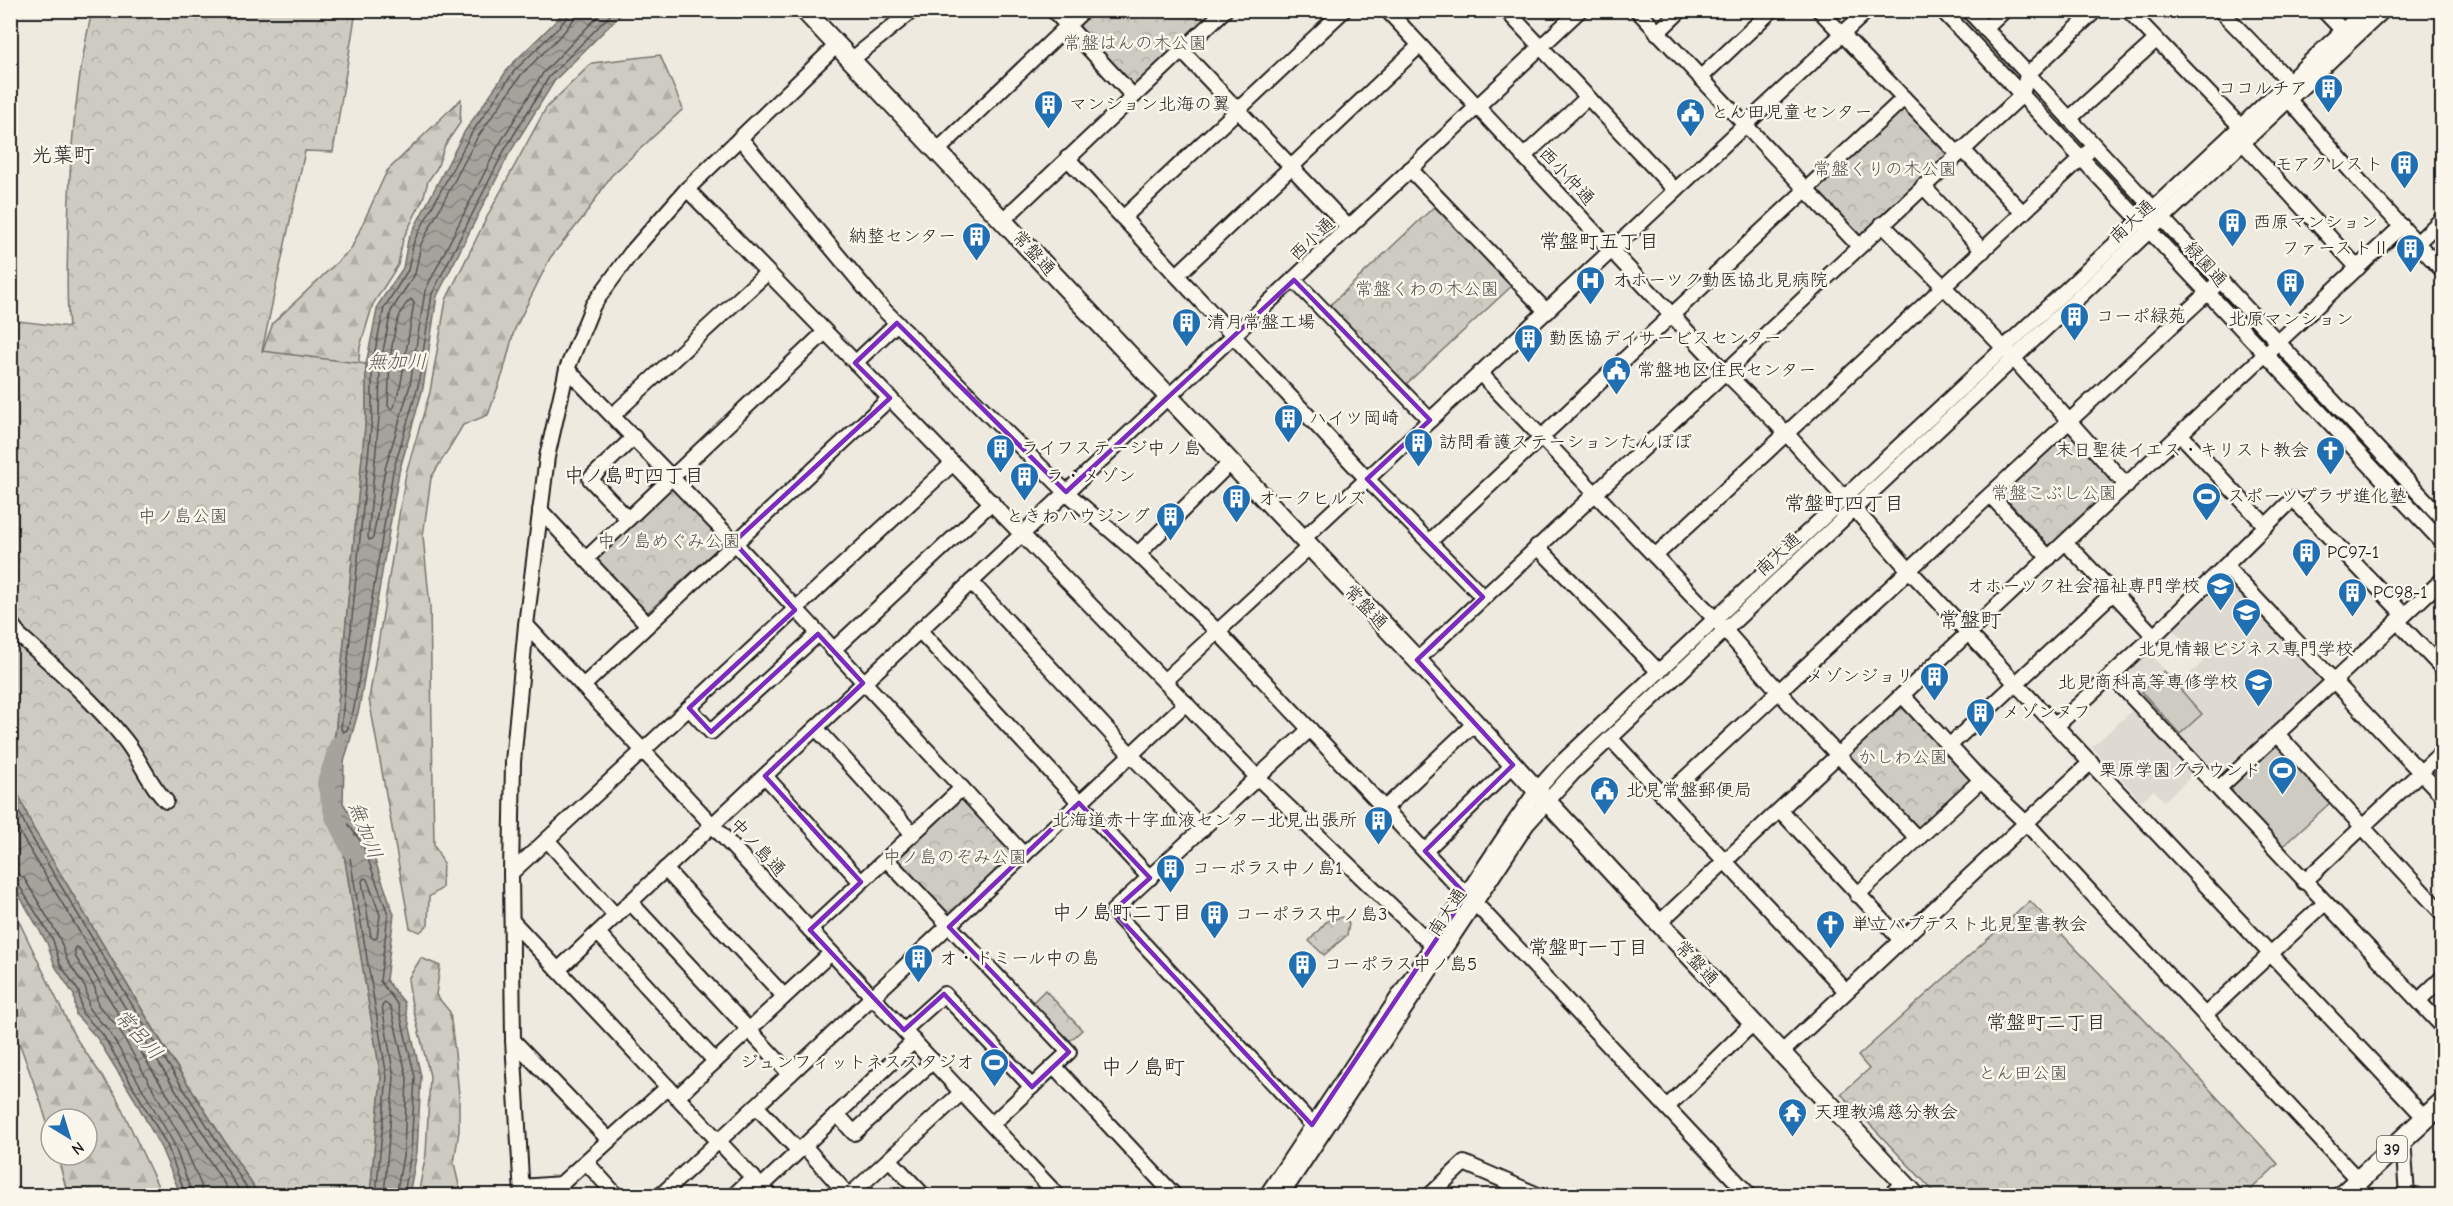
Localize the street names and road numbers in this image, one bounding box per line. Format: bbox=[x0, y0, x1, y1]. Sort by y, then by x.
street label: 西小仲通 bbox=[1534, 143, 1599, 210]
street label: 南大通 bbox=[2105, 195, 2159, 247]
street label: 西小通 bbox=[1285, 213, 1339, 265]
street label: 常盤通 bbox=[1008, 226, 1060, 280]
street label: 緑園通 bbox=[2180, 237, 2231, 291]
street label: 南大通 bbox=[1751, 528, 1805, 580]
street label: 常盤通 bbox=[1339, 581, 1392, 634]
street label: 中ノ島通 bbox=[725, 814, 790, 881]
street label: 南大通 bbox=[1424, 884, 1471, 941]
street label: 常盤通 bbox=[1671, 936, 1723, 990]
road number: 39 bbox=[2377, 1136, 2407, 1162]

